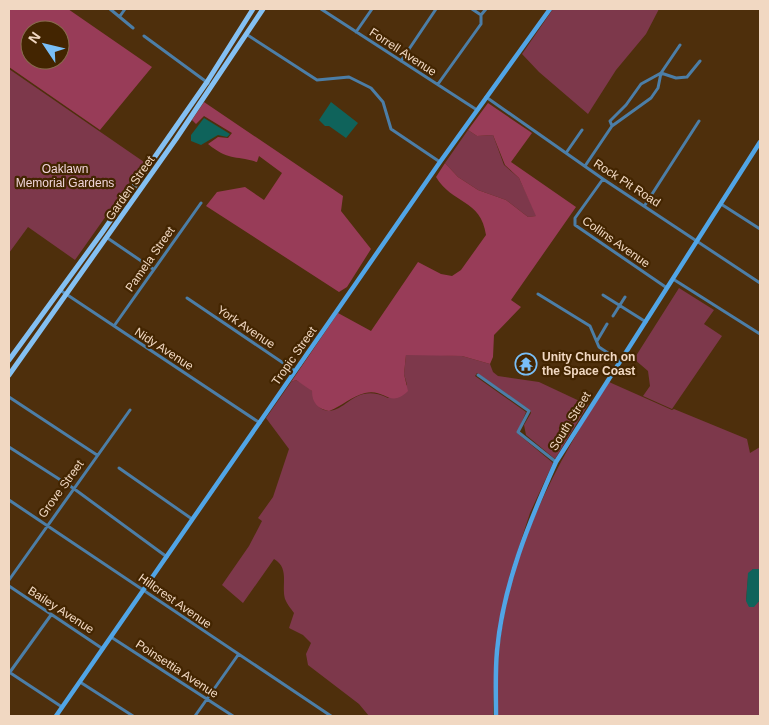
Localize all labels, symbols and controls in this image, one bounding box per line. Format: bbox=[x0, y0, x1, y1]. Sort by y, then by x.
north arrow bbox=[20, 20, 70, 70]
street label: Forrell Avenue bbox=[367, 25, 439, 79]
text: N bbox=[25, 29, 44, 46]
street label: Garden Street bbox=[103, 153, 158, 223]
street label: Rock Pit Road bbox=[591, 156, 663, 210]
park label: Oaklawn Memorial Gardens bbox=[16, 162, 114, 190]
street label: Collins Avenue bbox=[580, 214, 653, 271]
street label: Pamela Street bbox=[122, 223, 178, 294]
street label: York Avenue bbox=[214, 303, 278, 352]
street label: Tropic Street bbox=[269, 323, 320, 388]
street label: Nidy Avenue bbox=[132, 325, 196, 373]
place label: Unity Church on the Space Coast bbox=[542, 350, 635, 378]
temple icon: Unity Church on the Space Coast bbox=[514, 352, 538, 376]
street label: South Street bbox=[546, 388, 594, 453]
street label: Grove Street bbox=[35, 457, 87, 521]
street label: Hillcrest Avenue bbox=[136, 571, 214, 632]
street label: Bailey Avenue bbox=[25, 583, 97, 637]
street label: Poinsettia Avenue bbox=[133, 637, 221, 701]

